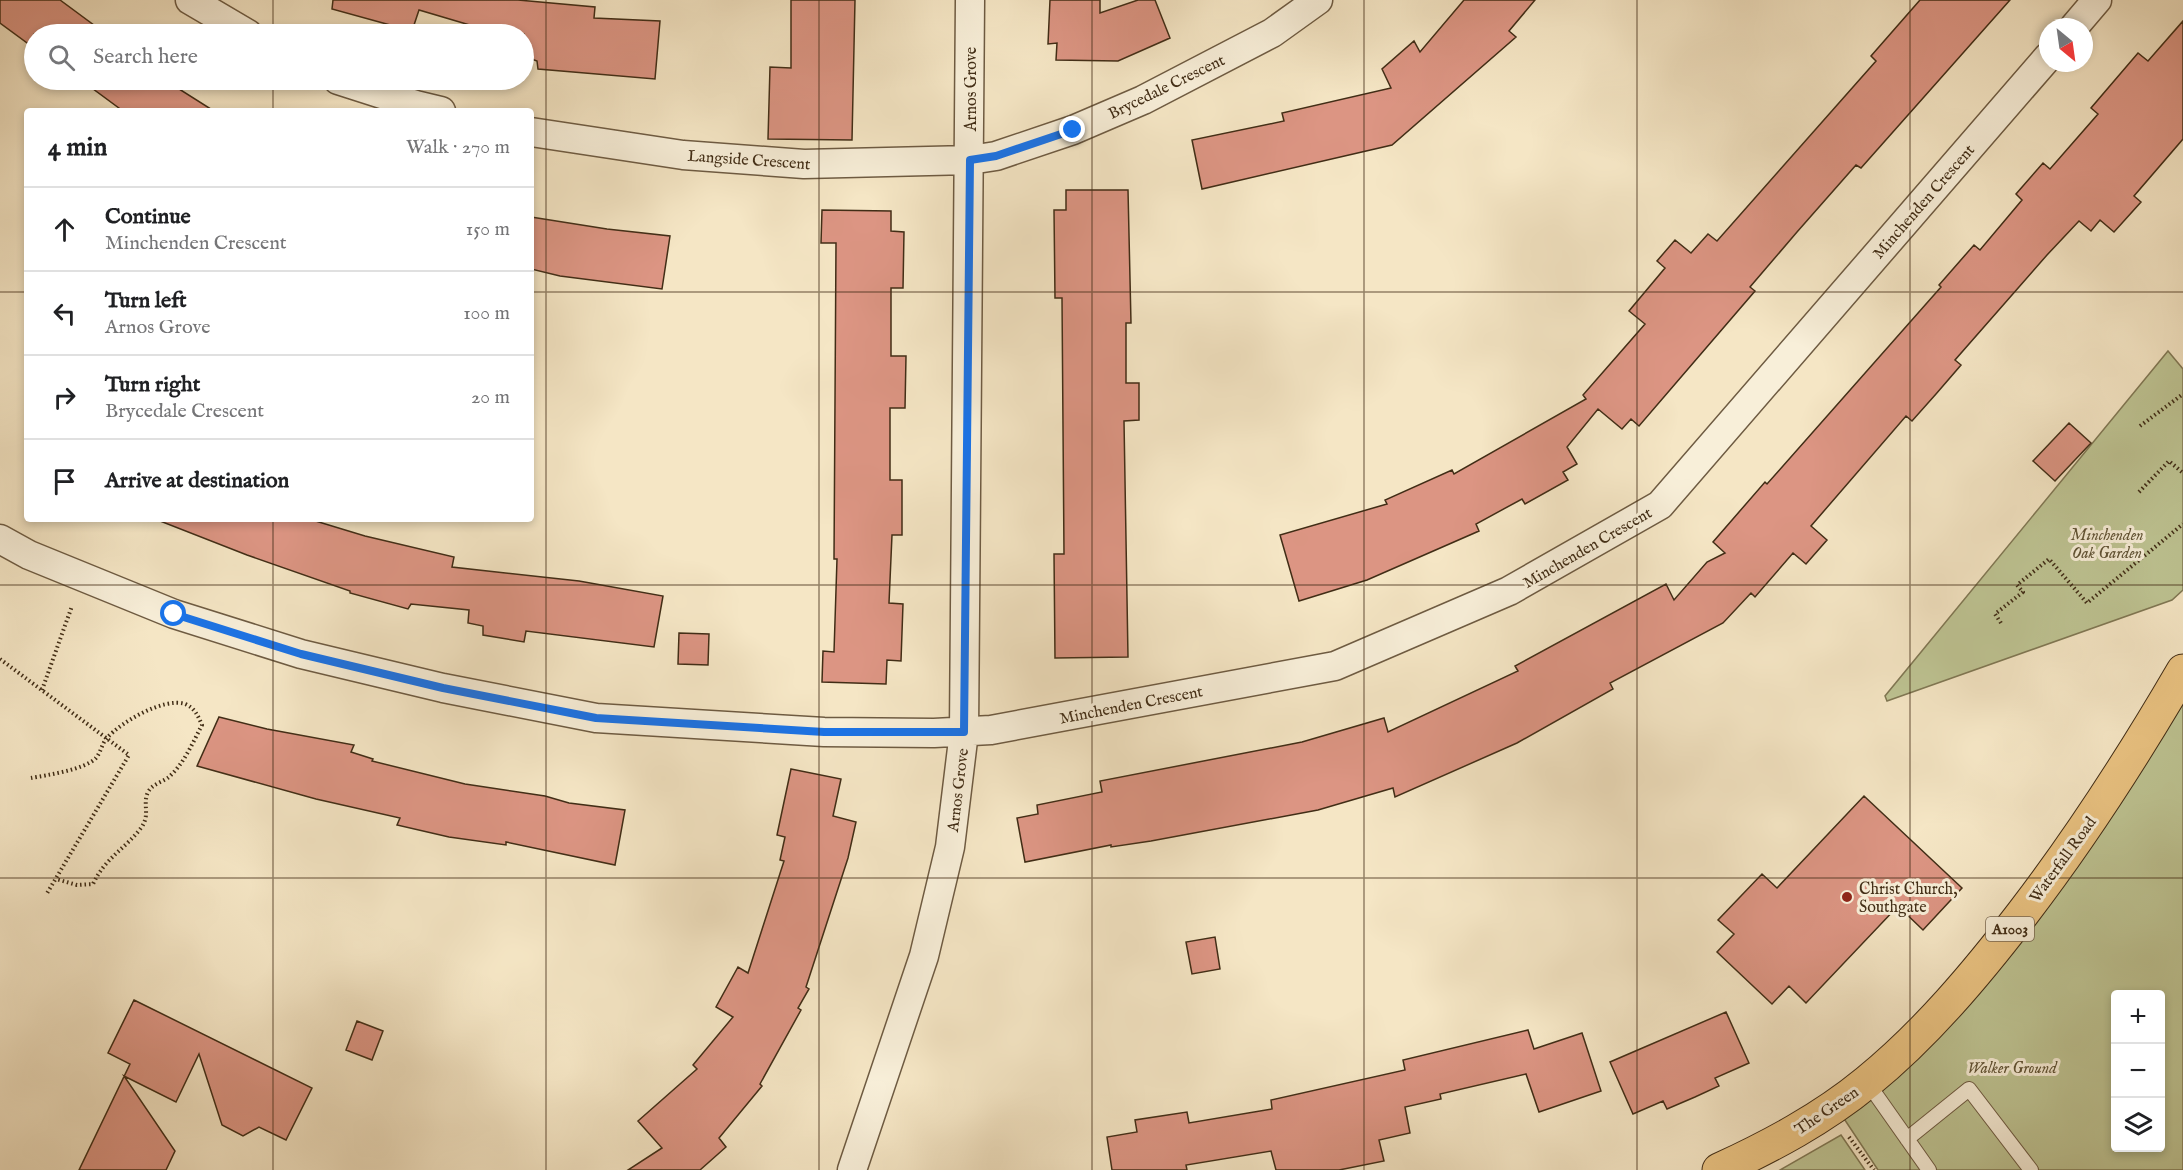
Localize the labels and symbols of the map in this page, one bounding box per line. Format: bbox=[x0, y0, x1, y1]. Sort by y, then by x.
north arrow bbox=[2039, 18, 2093, 72]
street label: Arnos Grove bbox=[962, 47, 982, 132]
street label: Brycedale Crescent bbox=[1105, 51, 1229, 125]
route end bbox=[1059, 116, 1085, 142]
street label: Minchenden Crescent bbox=[1869, 141, 1980, 264]
street label: Langside Crescent bbox=[687, 147, 811, 175]
street label: Minchenden Crescent bbox=[1520, 503, 1656, 594]
park label: Minchenden Oak Garden bbox=[2071, 526, 2143, 564]
route start bbox=[160, 600, 186, 626]
street label: Minchenden Crescent bbox=[1058, 682, 1205, 730]
street label: Arnos Grove bbox=[944, 747, 974, 834]
street label: Waterfall Road bbox=[2026, 813, 2102, 907]
place label: Christ Church, Southgate bbox=[1859, 880, 1957, 918]
marker: Christ Church, Southgate bbox=[1840, 890, 1854, 904]
road number: A1003 bbox=[1986, 917, 2034, 941]
park label: Walker Ground bbox=[1967, 1059, 2058, 1079]
street label: The Green bbox=[1791, 1083, 1863, 1140]

